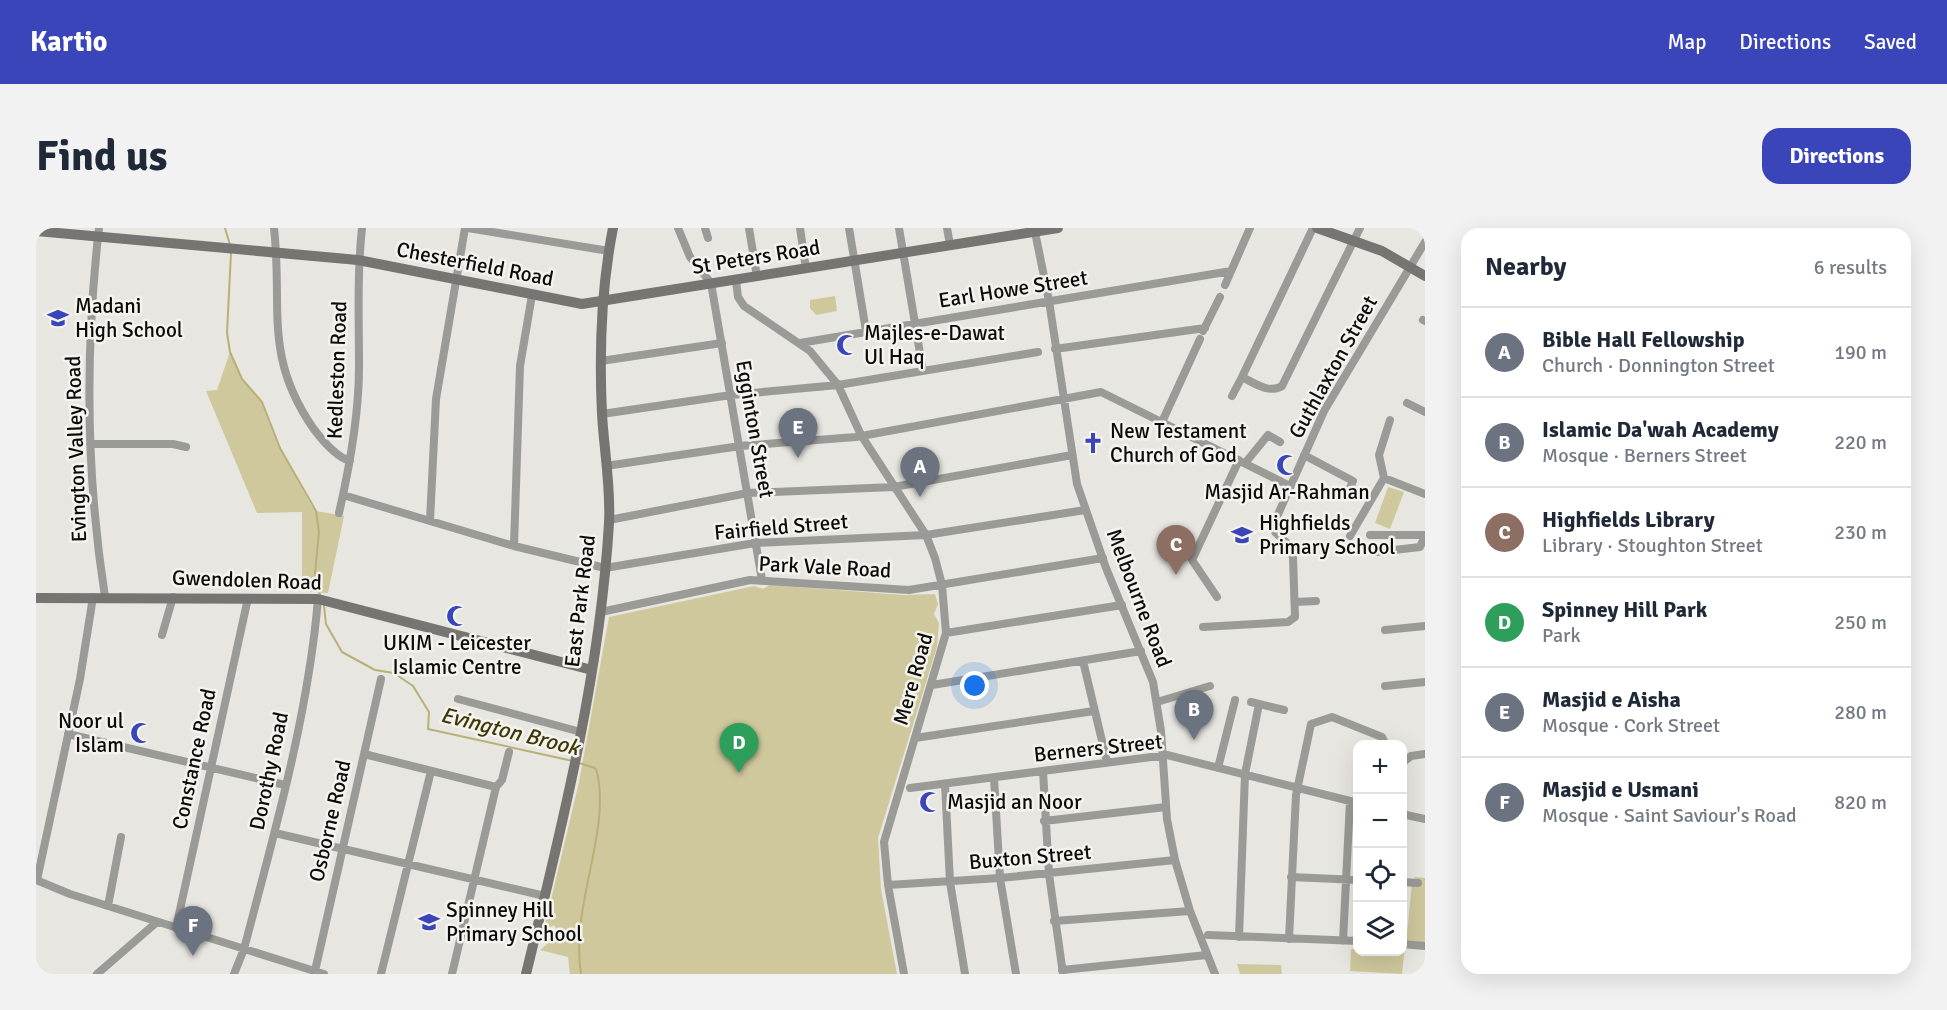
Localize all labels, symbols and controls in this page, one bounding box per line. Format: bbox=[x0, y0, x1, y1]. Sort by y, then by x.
text: Kartio bbox=[30, 25, 107, 59]
text: Map bbox=[1668, 29, 1706, 55]
text: Directions bbox=[1739, 29, 1831, 55]
text: Saved bbox=[1864, 29, 1917, 55]
button: Directions bbox=[1762, 128, 1911, 184]
text: Find us bbox=[36, 131, 167, 182]
street label: St Peters Road bbox=[690, 234, 822, 280]
street label: Chesterfield Road bbox=[394, 236, 556, 292]
text: Nearby bbox=[1485, 251, 1566, 283]
text: 6 results bbox=[1814, 255, 1887, 280]
street label: Earl Howe Street bbox=[937, 264, 1089, 314]
street label: Guthlaxton Street bbox=[1283, 291, 1383, 443]
place label: Madani High School bbox=[75, 293, 183, 343]
street label: Kedleston Road bbox=[322, 300, 352, 440]
school or university icon: Madani High School bbox=[46, 306, 70, 330]
place label: Majles-e-Dawat Ul Haq bbox=[864, 320, 1005, 370]
text: Bible Hall Fellowship bbox=[1542, 326, 1745, 353]
mosque icon: Majles-e-Dawat Ul Haq bbox=[835, 333, 859, 357]
text: A bbox=[1498, 340, 1511, 365]
text: 190 m bbox=[1834, 340, 1887, 365]
text: Church · Donnington Street bbox=[1542, 353, 1775, 378]
street label: Evington Valley Road bbox=[60, 355, 92, 543]
street label: Egginton Street bbox=[730, 358, 780, 500]
pin: E bbox=[778, 408, 818, 458]
text: Islamic Da'wah Academy bbox=[1542, 416, 1779, 443]
place label: New Testament Church of God bbox=[1110, 418, 1247, 468]
text: B bbox=[1498, 430, 1511, 455]
text: 220 m bbox=[1834, 430, 1887, 455]
church icon: New Testament Church of God bbox=[1081, 431, 1105, 455]
text: Mosque · Berners Street bbox=[1542, 443, 1747, 468]
pin: A bbox=[900, 448, 940, 497]
mosque icon: Masjid Ar-Rahman bbox=[1275, 453, 1299, 477]
place label: Masjid Ar-Rahman bbox=[1204, 479, 1370, 505]
text: Highfields Library bbox=[1542, 506, 1715, 533]
street label: Fairfield Street bbox=[713, 508, 849, 546]
place label: Highfields Primary School bbox=[1259, 510, 1395, 560]
text: C bbox=[1498, 520, 1511, 545]
text: 230 m bbox=[1834, 520, 1887, 545]
school or university icon: Highfields Primary School bbox=[1230, 523, 1254, 547]
street label: Melbourne Road bbox=[1101, 525, 1177, 671]
pin: C bbox=[1156, 526, 1196, 575]
street label: East Park Road bbox=[559, 533, 601, 669]
text: Library · Stoughton Street bbox=[1542, 533, 1763, 558]
street label: Park Vale Road bbox=[758, 551, 892, 583]
street label: Gwendolen Road bbox=[172, 564, 322, 596]
text: Spinney Hill Park bbox=[1542, 596, 1707, 623]
mosque icon: UKIM - Leicester Islamic Centre bbox=[445, 604, 469, 628]
text: D bbox=[1498, 610, 1511, 635]
text: 250 m bbox=[1834, 610, 1887, 635]
text: Park bbox=[1542, 623, 1580, 648]
place label: UKIM - Leicester Islamic Centre bbox=[383, 630, 531, 680]
street label: Mere Road bbox=[887, 630, 939, 728]
your location bbox=[960, 671, 989, 700]
street label: Constance Road bbox=[166, 686, 222, 832]
text: Masjid e Aisha bbox=[1542, 686, 1681, 713]
pin: B bbox=[1174, 690, 1214, 740]
text: E bbox=[1499, 700, 1510, 725]
text: 280 m bbox=[1834, 700, 1887, 725]
water label: Evington Brook bbox=[438, 701, 584, 762]
place label: Noor ul Islam bbox=[58, 708, 124, 758]
street label: Dorothy Road bbox=[244, 709, 294, 833]
text: Mosque · Cork Street bbox=[1542, 713, 1720, 738]
mosque icon: Noor ul Islam bbox=[129, 721, 153, 745]
pin: D bbox=[720, 724, 758, 773]
street label: Berners Street bbox=[1032, 728, 1164, 768]
map controls bbox=[1353, 740, 1407, 956]
button: + bbox=[1353, 740, 1407, 794]
street label: Osborne Road bbox=[303, 758, 357, 884]
text: Masjid e Usmani bbox=[1542, 776, 1699, 803]
place label: Masjid an Noor bbox=[947, 789, 1082, 815]
mosque icon: Masjid an Noor bbox=[918, 790, 942, 814]
text: F bbox=[1499, 790, 1510, 815]
text: 820 m bbox=[1834, 790, 1887, 815]
button: − bbox=[1353, 794, 1407, 848]
text: Mosque · Saint Saviour's Road bbox=[1542, 803, 1797, 828]
street label: Buxton Street bbox=[968, 839, 1092, 875]
button: locate bbox=[1353, 848, 1407, 902]
place label: Spinney Hill Primary School bbox=[446, 897, 582, 947]
button: layers bbox=[1353, 902, 1407, 956]
pin: F bbox=[174, 906, 212, 956]
school or university icon: Spinney Hill Primary School bbox=[417, 910, 441, 934]

